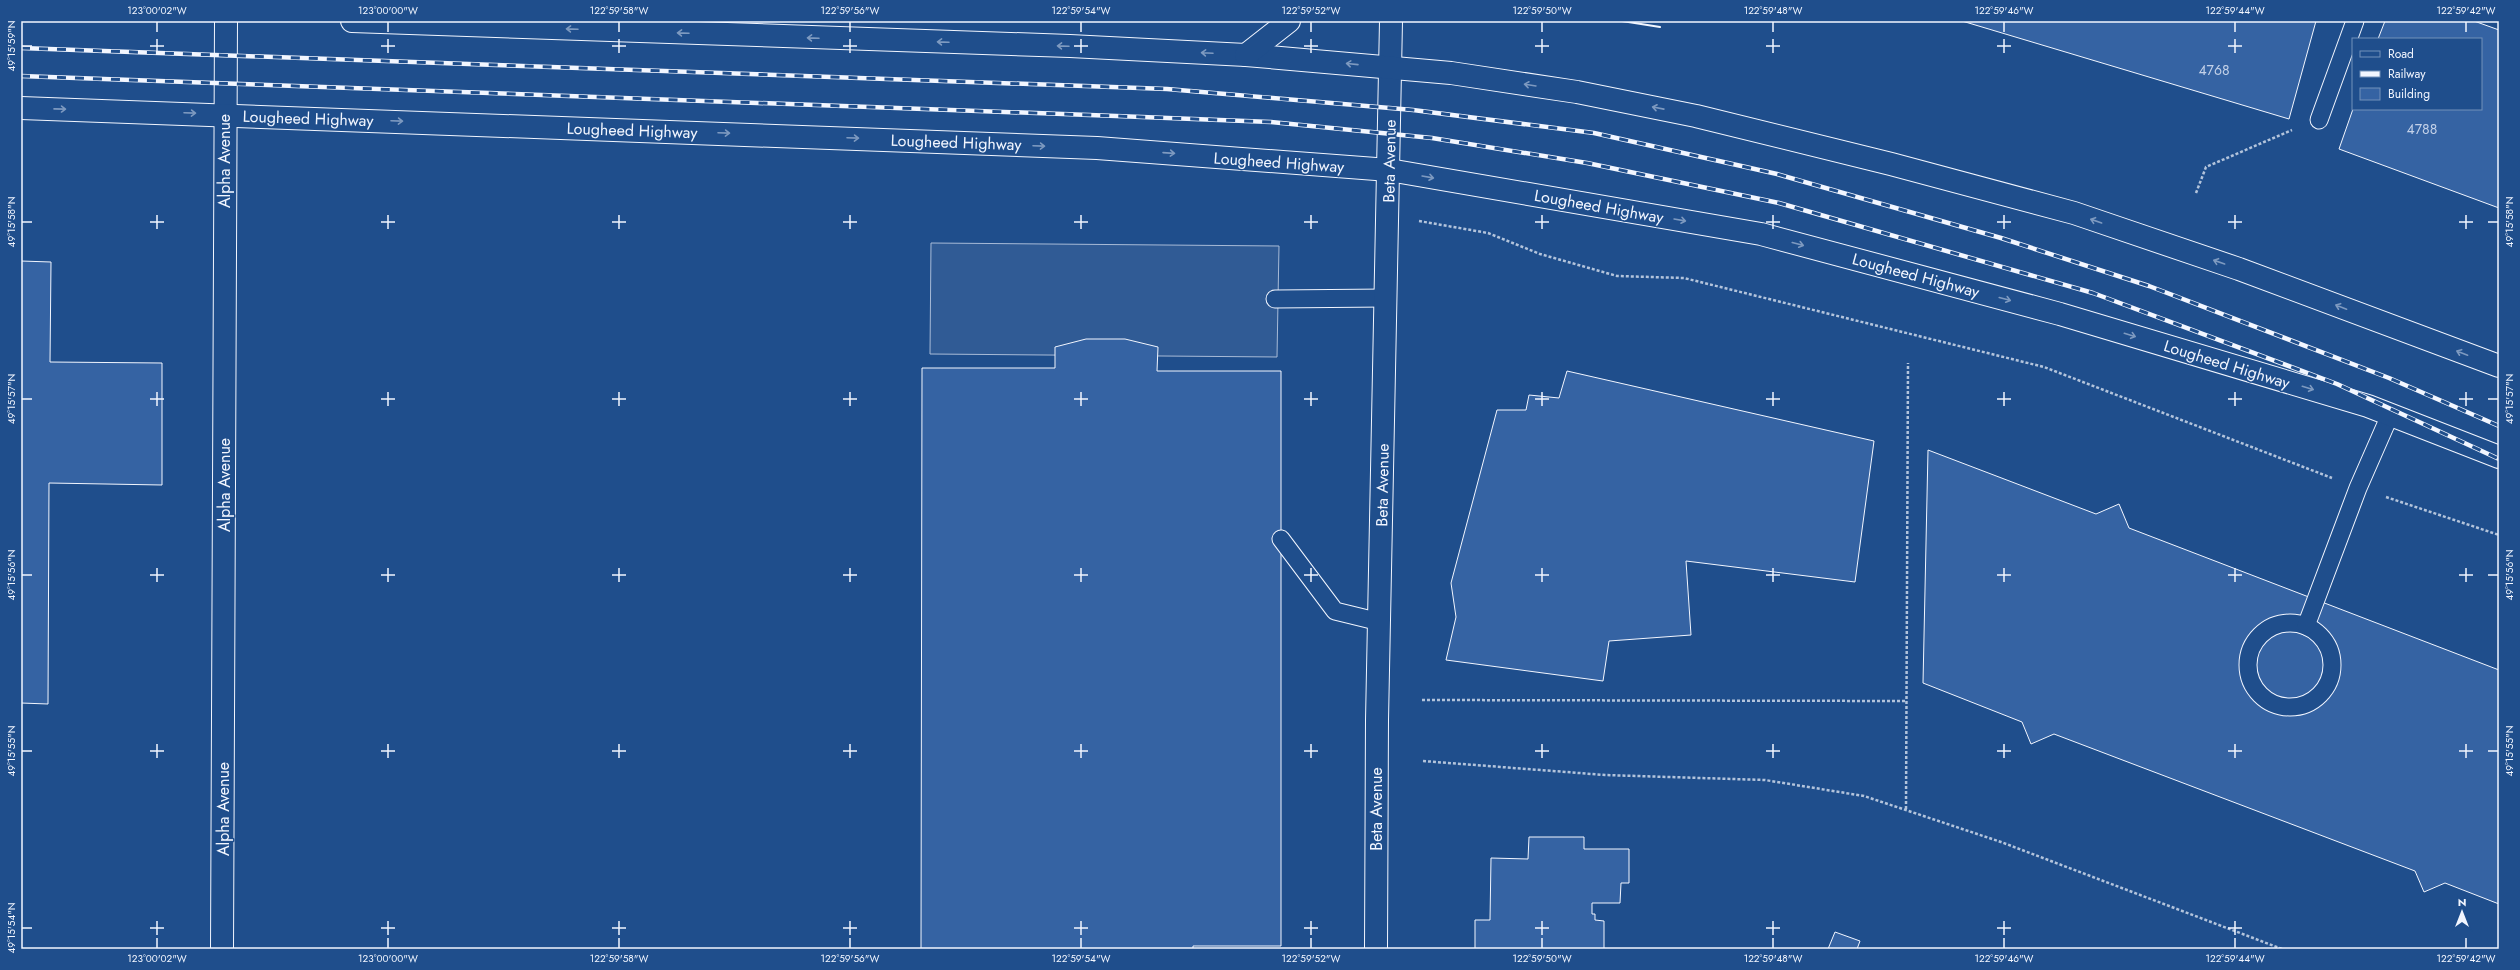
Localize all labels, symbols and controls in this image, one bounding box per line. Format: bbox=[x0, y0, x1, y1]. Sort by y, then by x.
text: 123°00'02"W bbox=[127, 3, 187, 18]
text: 123°00'00"W bbox=[358, 3, 418, 18]
text: 122°59'58"W bbox=[590, 3, 648, 18]
text: 122°59'56"W bbox=[821, 3, 880, 18]
text: 122°59'54"W bbox=[1052, 3, 1111, 18]
text: 122°59'52"W bbox=[1282, 3, 1340, 18]
text: 122°59'50"W bbox=[1512, 3, 1572, 18]
text: 122°59'48"W bbox=[1744, 3, 1802, 18]
text: 122°59'46"W bbox=[1974, 3, 2034, 18]
text: 122°59'44"W bbox=[2205, 3, 2265, 18]
text: 122°59'42"W bbox=[2437, 3, 2496, 18]
text: 49°15'59"N bbox=[4, 20, 19, 72]
one-way arrow bbox=[566, 25, 579, 33]
one-way arrow bbox=[677, 29, 690, 37]
one-way arrow bbox=[807, 34, 820, 41]
legend bbox=[2352, 38, 2482, 110]
one-way arrow bbox=[937, 39, 950, 46]
one-way arrow bbox=[1057, 42, 1070, 50]
text: Road bbox=[2388, 45, 2414, 63]
one-way arrow bbox=[1201, 50, 1214, 57]
one-way arrow bbox=[1346, 60, 1359, 68]
house number: 4768 bbox=[2198, 60, 2230, 80]
text: Railway bbox=[2388, 65, 2426, 83]
one-way arrow bbox=[1524, 81, 1537, 89]
text: Building bbox=[2388, 85, 2430, 103]
one-way arrow bbox=[1652, 104, 1665, 112]
one-way arrow bbox=[53, 105, 66, 113]
street label: Lougheed Highway bbox=[242, 105, 375, 132]
one-way arrow bbox=[183, 109, 196, 117]
street label: Alpha Avenue bbox=[213, 114, 236, 208]
one-way arrow bbox=[390, 117, 403, 125]
street label: Lougheed Highway bbox=[566, 117, 699, 144]
street label: Beta Avenue bbox=[1377, 119, 1402, 203]
house number: 4788 bbox=[2407, 119, 2437, 139]
street label: Lougheed Highway bbox=[890, 129, 1023, 156]
one-way arrow bbox=[717, 130, 730, 137]
one-way arrow bbox=[846, 135, 859, 142]
one-way arrow bbox=[1032, 142, 1045, 149]
street label: Lougheed Highway bbox=[1213, 146, 1346, 179]
one-way arrow bbox=[1162, 150, 1175, 157]
one-way arrow bbox=[1421, 173, 1434, 181]
street label: Lougheed Highway bbox=[1532, 184, 1666, 229]
text: 49°15'58"N bbox=[4, 197, 19, 247]
text: 49°15'58"N bbox=[2502, 197, 2517, 247]
one-way arrow bbox=[2090, 216, 2102, 224]
one-way arrow bbox=[1673, 217, 1686, 225]
one-way arrow bbox=[1792, 241, 1805, 249]
street label: Lougheed Highway bbox=[1850, 247, 1983, 304]
one-way arrow bbox=[2213, 258, 2226, 265]
one-way arrow bbox=[1998, 296, 2011, 303]
one-way arrow bbox=[2334, 303, 2347, 310]
one-way arrow bbox=[2124, 332, 2137, 339]
street label: Lougheed Highway bbox=[2161, 334, 2294, 395]
one-way arrow bbox=[2457, 348, 2469, 356]
text: 49°15'57"N bbox=[4, 374, 19, 424]
text: 49°15'57"N bbox=[2502, 374, 2517, 424]
one-way arrow bbox=[2302, 385, 2315, 392]
street label: Alpha Avenue bbox=[213, 438, 236, 532]
street label: Beta Avenue bbox=[1370, 443, 1395, 527]
text: 49°15'56"N bbox=[4, 549, 19, 601]
text: 49°15'56"N bbox=[2502, 549, 2517, 601]
text: 49°15'55"N bbox=[4, 725, 19, 777]
text: 49°15'55"N bbox=[2502, 725, 2517, 777]
street label: Alpha Avenue bbox=[212, 762, 235, 856]
street label: Beta Avenue bbox=[1365, 767, 1388, 851]
north arrow bbox=[2442, 892, 2482, 932]
text: N bbox=[2458, 894, 2466, 910]
text: 49°15'54"N bbox=[4, 902, 19, 954]
text: 123°00'02"W bbox=[127, 951, 187, 966]
text: 123°00'00"W bbox=[358, 951, 418, 966]
text: 122°59'58"W bbox=[590, 951, 648, 966]
text: 122°59'56"W bbox=[821, 951, 880, 966]
text: 122°59'54"W bbox=[1052, 951, 1111, 966]
text: 122°59'52"W bbox=[1282, 951, 1340, 966]
text: 122°59'50"W bbox=[1512, 951, 1572, 966]
text: 122°59'48"W bbox=[1744, 951, 1802, 966]
text: 122°59'46"W bbox=[1974, 951, 2034, 966]
text: 122°59'44"W bbox=[2205, 951, 2265, 966]
text: 122°59'42"W bbox=[2437, 951, 2496, 966]

